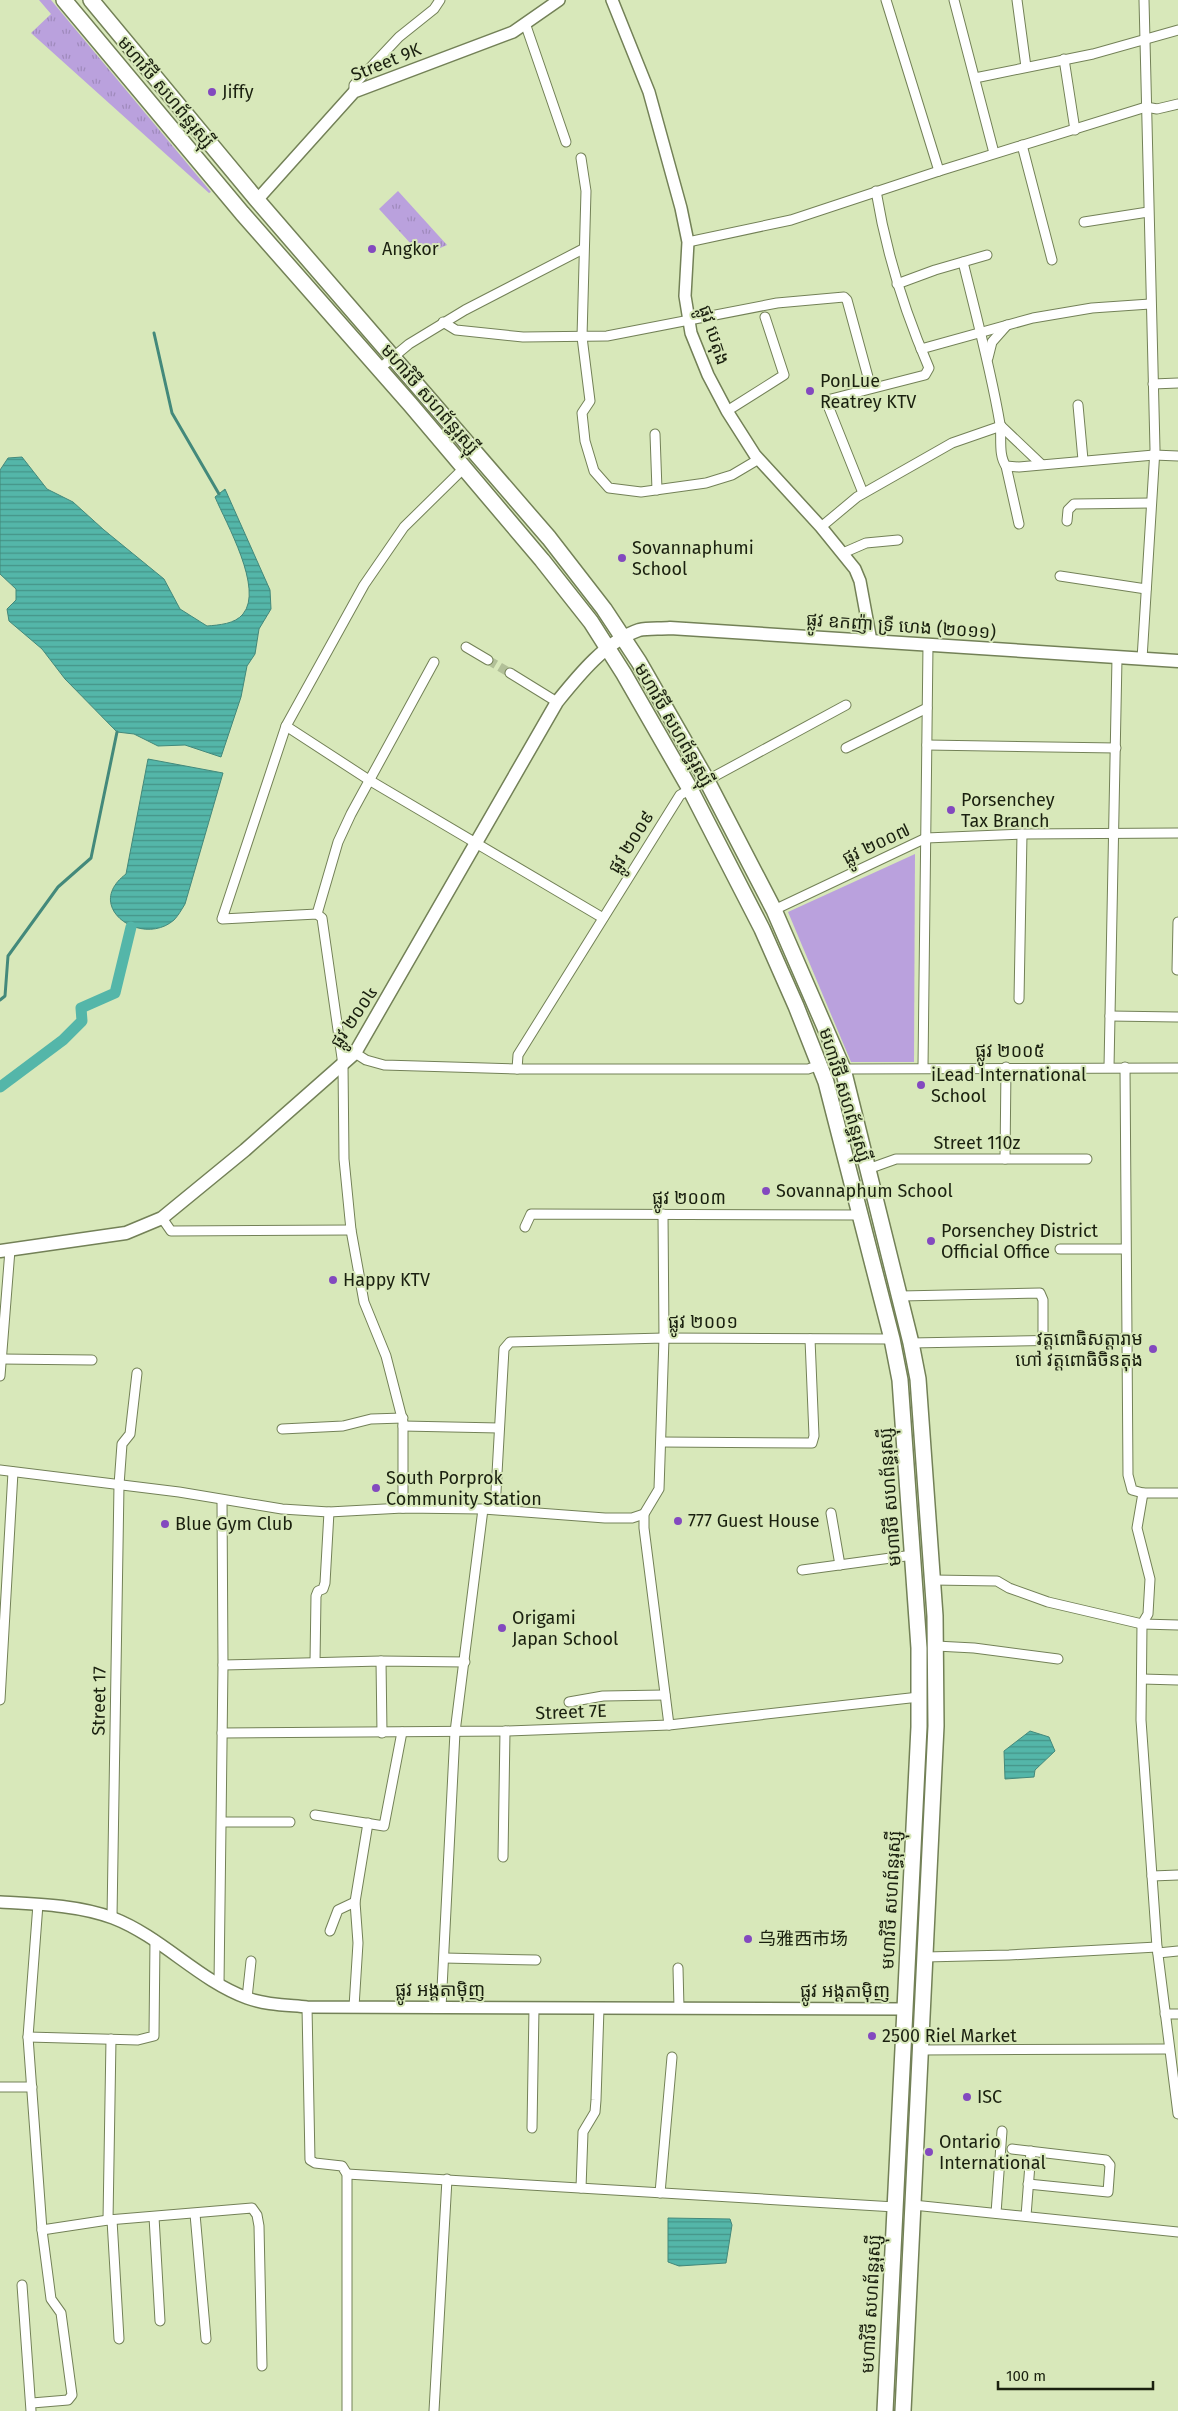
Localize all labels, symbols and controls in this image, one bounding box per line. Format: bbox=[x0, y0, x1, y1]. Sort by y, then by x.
street label: មហាវិថី សហព័ន្ធរុស្ស៊ី bbox=[109, 31, 220, 156]
street label: Street 9K bbox=[348, 38, 425, 86]
place label: Jiffy bbox=[222, 81, 254, 103]
marker: Jiffy bbox=[206, 86, 218, 98]
place label: Angkor bbox=[382, 238, 439, 260]
marker: Angkor bbox=[366, 243, 378, 255]
street label: ផ្លូវ បេតុង bbox=[689, 302, 734, 369]
street label: មហាវិថី សហព័ន្ធរុស្ស៊ី bbox=[372, 339, 484, 462]
place label: PonLue Reatrey KTV bbox=[820, 370, 916, 413]
marker: PonLue Reatrey KTV bbox=[804, 385, 816, 397]
place label: Sovannaphumi School bbox=[632, 537, 754, 580]
marker: Sovannaphumi School bbox=[616, 552, 628, 564]
street label: ផ្លូវ ឧកញ៉ា ទ្រី ហេង (២០១១) bbox=[805, 608, 997, 649]
street label: មហាវិថី សហព័ន្ធរុស្ស៊ី bbox=[625, 659, 719, 794]
place label: Porsenchey Tax Branch bbox=[961, 789, 1055, 832]
marker: Porsenchey Tax Branch bbox=[945, 804, 957, 816]
street label: ផ្លូវ ២០០៩ bbox=[603, 807, 663, 880]
street label: ផ្លូវ ២០០៧ bbox=[838, 819, 916, 874]
street label: ផ្លូវ ២០០៤ bbox=[325, 982, 387, 1055]
street label: មហាវិថី សហព័ន្ធរុស្ស៊ី bbox=[809, 1025, 876, 1166]
street label: ផ្លូវ ២០០៥ bbox=[975, 1040, 1045, 1067]
place label: iLead International School bbox=[931, 1064, 1086, 1107]
marker: iLead International School bbox=[915, 1079, 927, 1091]
street label: Street 110z bbox=[934, 1132, 1021, 1154]
place label: Sovannaphum School bbox=[776, 1180, 953, 1202]
marker: Sovannaphum School bbox=[760, 1185, 772, 1197]
street label: ផ្លូវ ២០០៣ bbox=[652, 1187, 726, 1214]
place label: Porsenchey District Official Office bbox=[941, 1220, 1099, 1263]
marker: Porsenchey District Official Office bbox=[925, 1235, 937, 1247]
place label: Happy KTV bbox=[343, 1269, 430, 1291]
marker: Happy KTV bbox=[327, 1274, 339, 1286]
street label: ផ្លូវ ២០០១ bbox=[668, 1311, 738, 1338]
place label: វត្តពោធិសត្តារាម ហៅ វត្តពោធិចិនតុង bbox=[1015, 1328, 1143, 1372]
marker: វត្តពោធិសត្តារាម ហៅ វត្តពោធិចិនតុង bbox=[1147, 1343, 1159, 1355]
street label: មហាវិថី សហព័ន្ធរុស្ស៊ី bbox=[874, 1427, 911, 1567]
place label: South Porprok Community Station bbox=[386, 1467, 542, 1510]
marker: South Porprok Community Station bbox=[370, 1482, 382, 1494]
place label: 777 Guest House bbox=[688, 1510, 820, 1532]
place label: Blue Gym Club bbox=[175, 1513, 293, 1535]
marker: 777 Guest House bbox=[672, 1515, 684, 1527]
marker: Blue Gym Club bbox=[159, 1518, 171, 1530]
place label: Origami Japan School bbox=[512, 1607, 618, 1650]
marker: Origami Japan School bbox=[496, 1622, 508, 1634]
street label: Street 17 bbox=[87, 1666, 111, 1736]
street label: Street 7E bbox=[535, 1700, 607, 1724]
street label: មហាវិថី សហព័ន្ធរុស្ស៊ី bbox=[876, 1830, 911, 1970]
place label: 乌雅西市场 bbox=[758, 1928, 848, 1950]
marker: 乌雅西市场 bbox=[742, 1933, 754, 1945]
street label: ផ្លូវ អង្តតាម៉ិញ bbox=[395, 1979, 485, 2006]
street label: ផ្លូវ អង្តតាម៉ិញ bbox=[800, 1980, 890, 2007]
place label: 2500 Riel Market bbox=[882, 2025, 1017, 2047]
marker: 2500 Riel Market bbox=[866, 2030, 878, 2042]
place label: ISC bbox=[977, 2086, 1002, 2108]
marker: ISC bbox=[961, 2091, 973, 2103]
place label: Ontario International bbox=[939, 2131, 1046, 2174]
marker: Ontario International bbox=[923, 2146, 935, 2158]
street label: មហាវិថី សហព័ន្ធរុស្ស៊ី bbox=[856, 2234, 891, 2374]
scale bar bbox=[998, 2358, 1153, 2390]
text: 100 m bbox=[1006, 2367, 1046, 2385]

